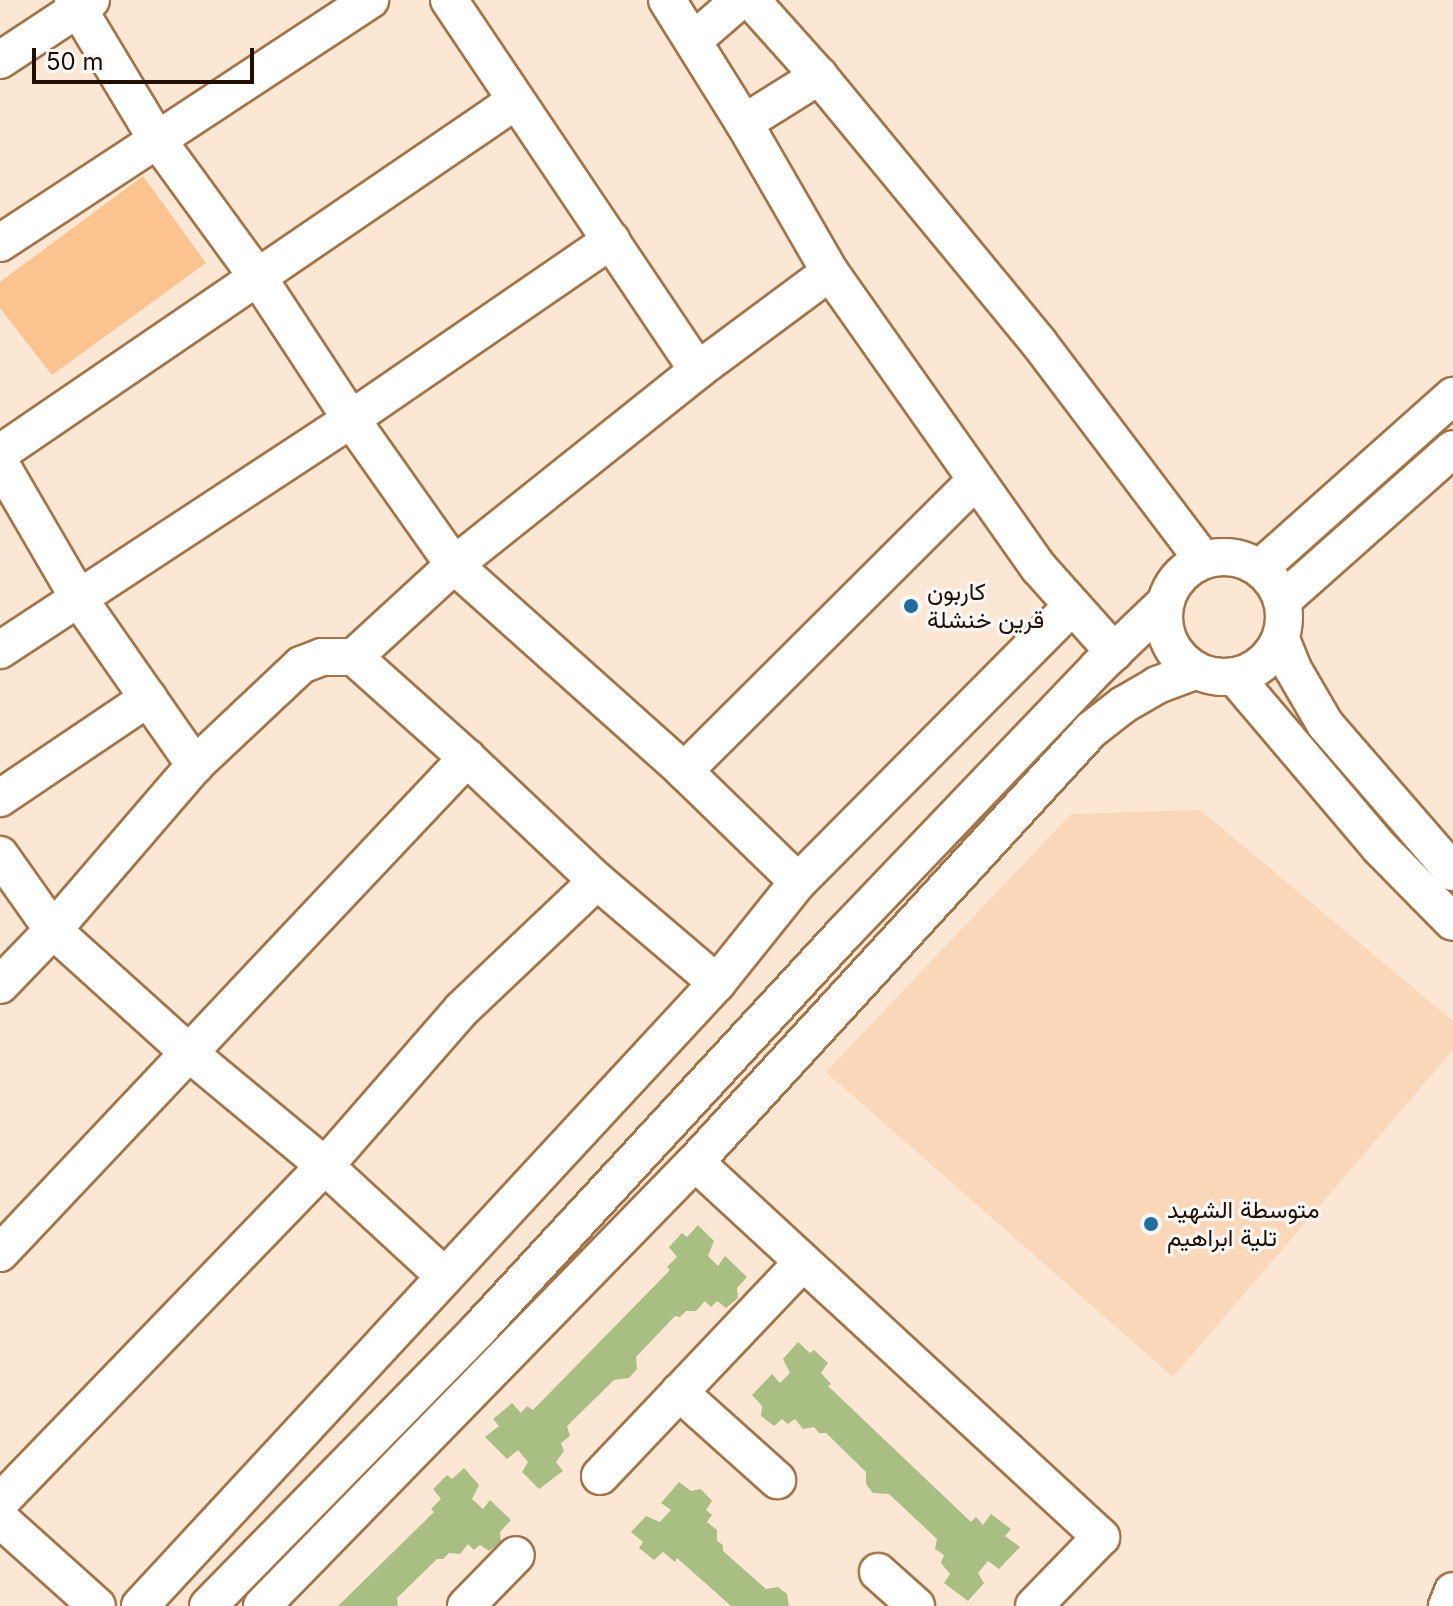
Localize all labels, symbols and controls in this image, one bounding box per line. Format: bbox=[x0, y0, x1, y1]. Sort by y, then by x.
scale bar bbox=[36, 32, 258, 82]
text: 50 m bbox=[46, 47, 104, 76]
place label: كاربون قرين خنشلة bbox=[927, 578, 1044, 634]
marker: كاربون قرين خنشلة bbox=[902, 597, 920, 615]
place label: متوسطة الشهيد تلية ابراهيم bbox=[1167, 1196, 1320, 1252]
marker: متوسطة الشهيد تلية ابراهيم bbox=[1142, 1215, 1160, 1233]

